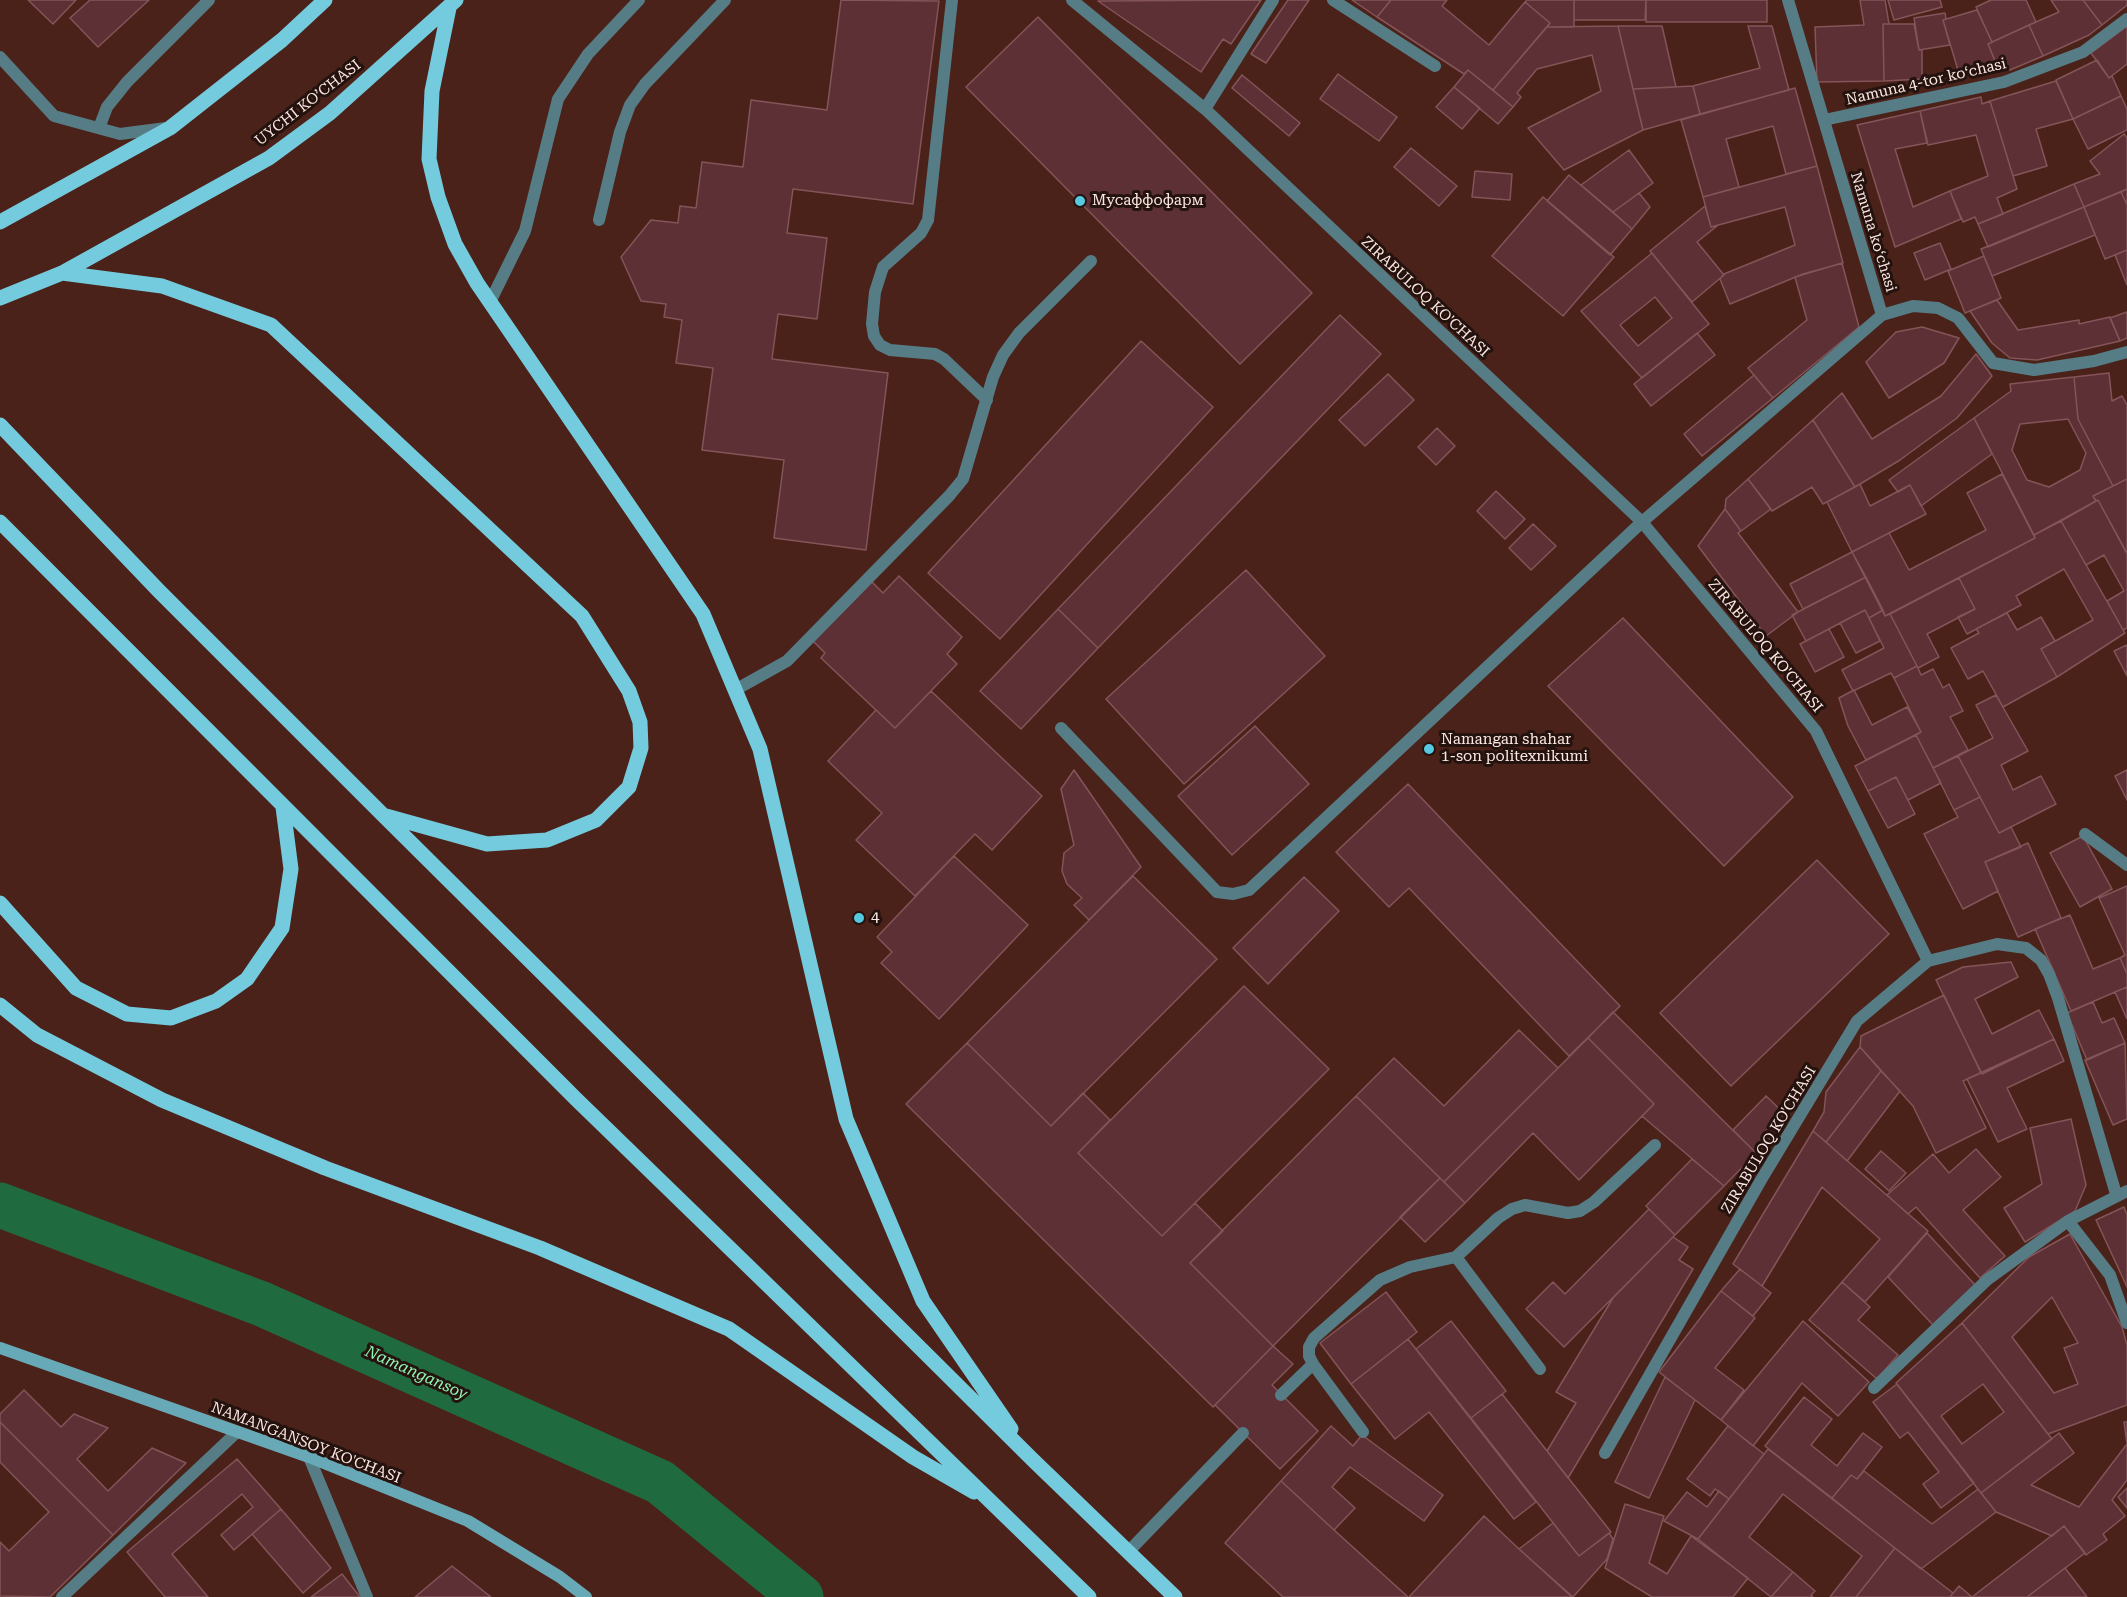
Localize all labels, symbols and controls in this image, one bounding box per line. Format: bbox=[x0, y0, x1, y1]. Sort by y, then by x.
street label: Namuna 4-tor koʻchasi bbox=[1844, 55, 2008, 109]
street label: UYCHI KO’CHASI bbox=[252, 56, 364, 150]
street label: Namuna koʻchasi bbox=[1846, 170, 1900, 294]
place label: Мусаффофарм bbox=[1092, 192, 1204, 210]
marker: Мусаффофарм bbox=[1073, 194, 1087, 208]
street label: ZIRABULOQ KO'CHASI bbox=[1357, 233, 1493, 361]
street label: ZIRABULOQ KO'CHASI bbox=[1704, 576, 1826, 716]
place label: Namangan shahar 1-son politexnikumi bbox=[1441, 731, 1588, 766]
marker: Namangan shahar 1-son politexnikumi bbox=[1422, 742, 1436, 756]
place label: 4 bbox=[871, 909, 879, 927]
marker: 4 bbox=[852, 911, 866, 925]
street label: ZIRABULOQ KO'CHASI bbox=[1718, 1063, 1820, 1217]
water label: Namangansoy bbox=[362, 1342, 470, 1404]
street label: NAMANGANSOY KO'CHASI bbox=[209, 1398, 403, 1488]

